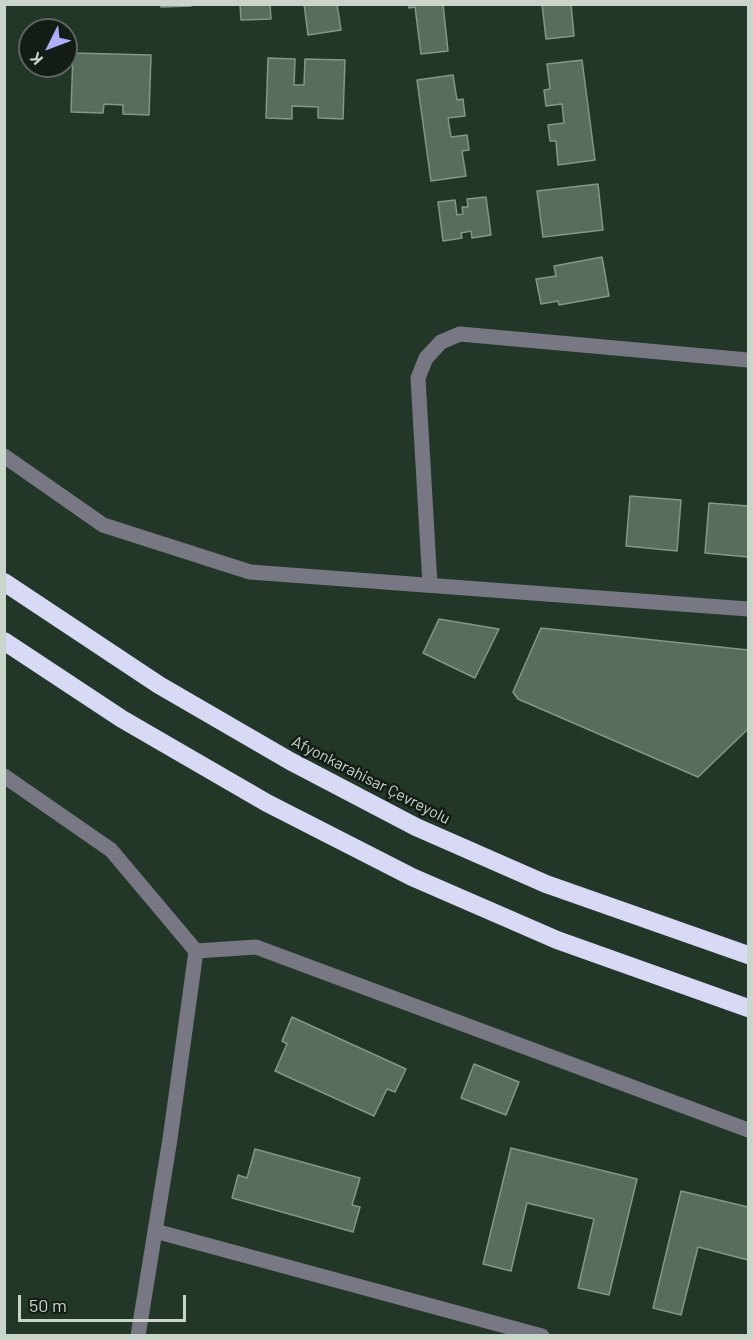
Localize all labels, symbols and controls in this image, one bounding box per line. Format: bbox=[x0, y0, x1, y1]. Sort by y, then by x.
north arrow bbox=[18, 18, 78, 78]
text: K bbox=[25, 49, 46, 69]
street label: Afyonkarahisar Çevreyolu bbox=[289, 732, 453, 828]
scale bar bbox=[21, 1283, 189, 1321]
text: 50 m bbox=[29, 1294, 67, 1316]

